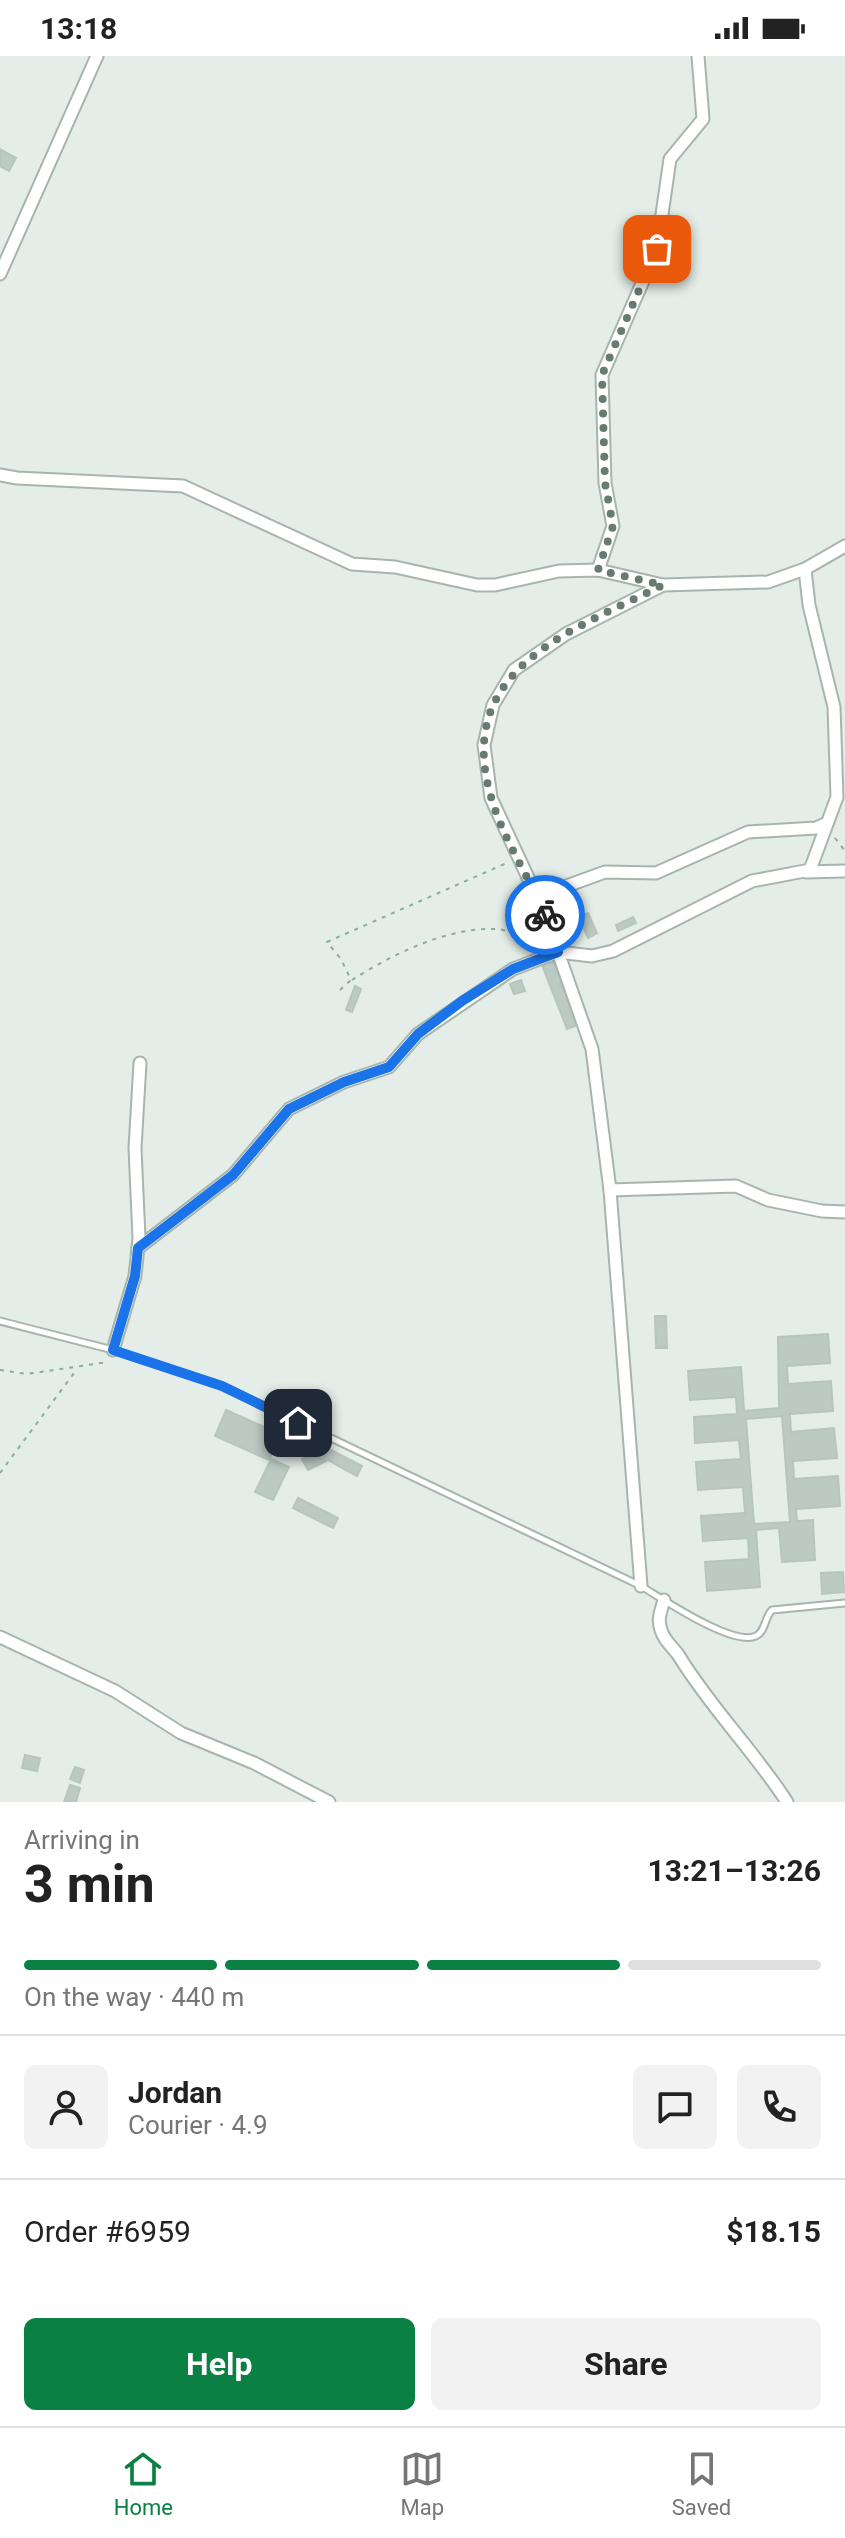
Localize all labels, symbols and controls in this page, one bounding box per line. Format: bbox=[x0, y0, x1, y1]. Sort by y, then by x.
text: 13:18 bbox=[40, 11, 117, 46]
pin bbox=[623, 215, 691, 283]
icon: bag bbox=[635, 227, 679, 271]
courier bbox=[505, 875, 585, 955]
icon: bike bbox=[523, 893, 567, 937]
pin bbox=[264, 1389, 332, 1457]
icon: home bbox=[276, 1401, 320, 1445]
text: Arriving in bbox=[24, 1825, 140, 1855]
text: 13:21–13:26 bbox=[647, 1853, 821, 1888]
text: 3 min bbox=[24, 1854, 155, 1915]
text: On the way · 440 m bbox=[24, 1982, 244, 2012]
button: person bbox=[24, 2065, 108, 2149]
button: chat bbox=[633, 2065, 717, 2149]
button: phone bbox=[737, 2065, 821, 2149]
text: Jordan bbox=[128, 2075, 222, 2110]
text: Courier · 4.9 bbox=[128, 2110, 268, 2140]
text: Order #6959 bbox=[24, 2214, 191, 2249]
text: $18.15 bbox=[726, 2214, 821, 2249]
button: Help bbox=[24, 2318, 415, 2410]
button: Share bbox=[431, 2318, 821, 2410]
tab: Home bbox=[114, 2447, 173, 2520]
tab: Map bbox=[400, 2447, 444, 2520]
tab: Saved bbox=[672, 2447, 731, 2520]

